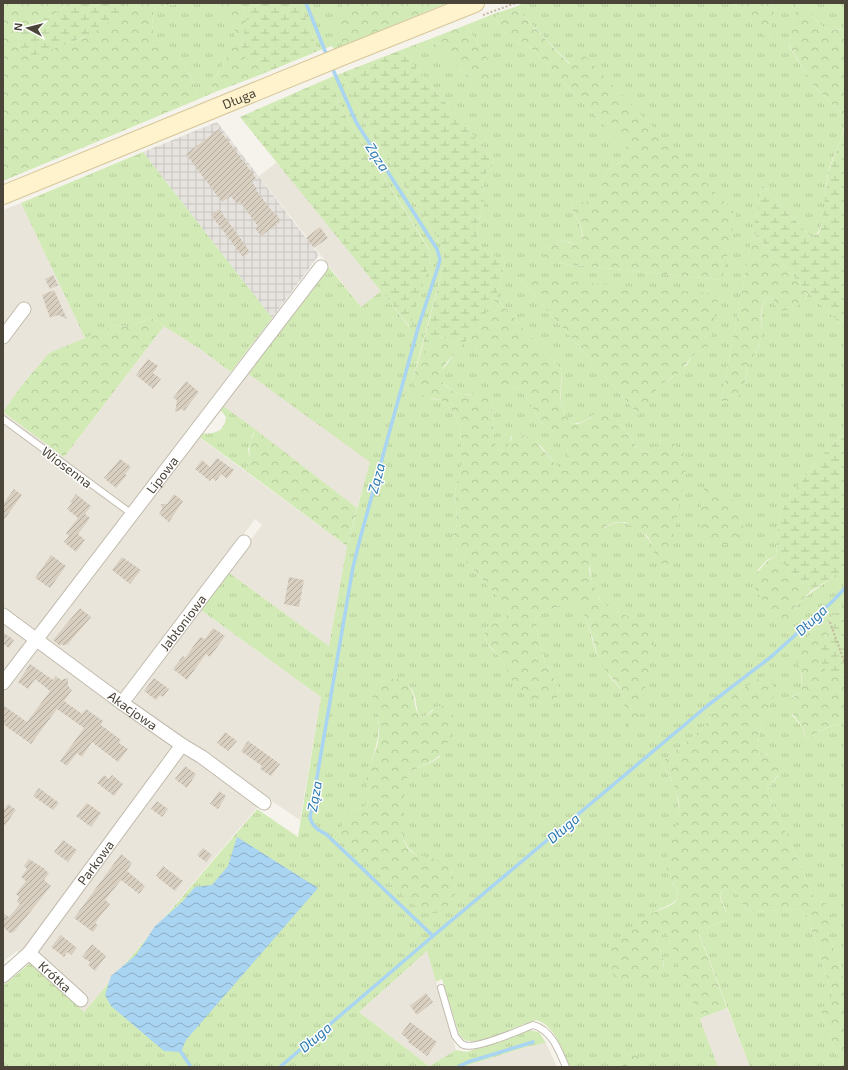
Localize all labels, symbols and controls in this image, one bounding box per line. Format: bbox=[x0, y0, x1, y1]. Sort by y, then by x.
north arrow bbox=[8, 8, 48, 48]
text: N bbox=[11, 22, 25, 31]
street label: Długa bbox=[220, 84, 258, 112]
water label: Ząza bbox=[362, 139, 394, 175]
street label: Wiosenna bbox=[39, 443, 95, 491]
street label: Lipowa bbox=[143, 453, 181, 497]
water label: Ząza bbox=[364, 461, 388, 495]
street label: Jabłoniowa bbox=[157, 591, 209, 654]
water label: Długa bbox=[792, 601, 830, 639]
street label: Akacjowa bbox=[105, 687, 160, 733]
water label: Ząza bbox=[303, 779, 325, 813]
water label: Długa bbox=[543, 809, 583, 847]
street label: Parkowa bbox=[74, 837, 117, 888]
street label: Krótka bbox=[35, 958, 75, 995]
water label: Długa bbox=[295, 1018, 335, 1056]

